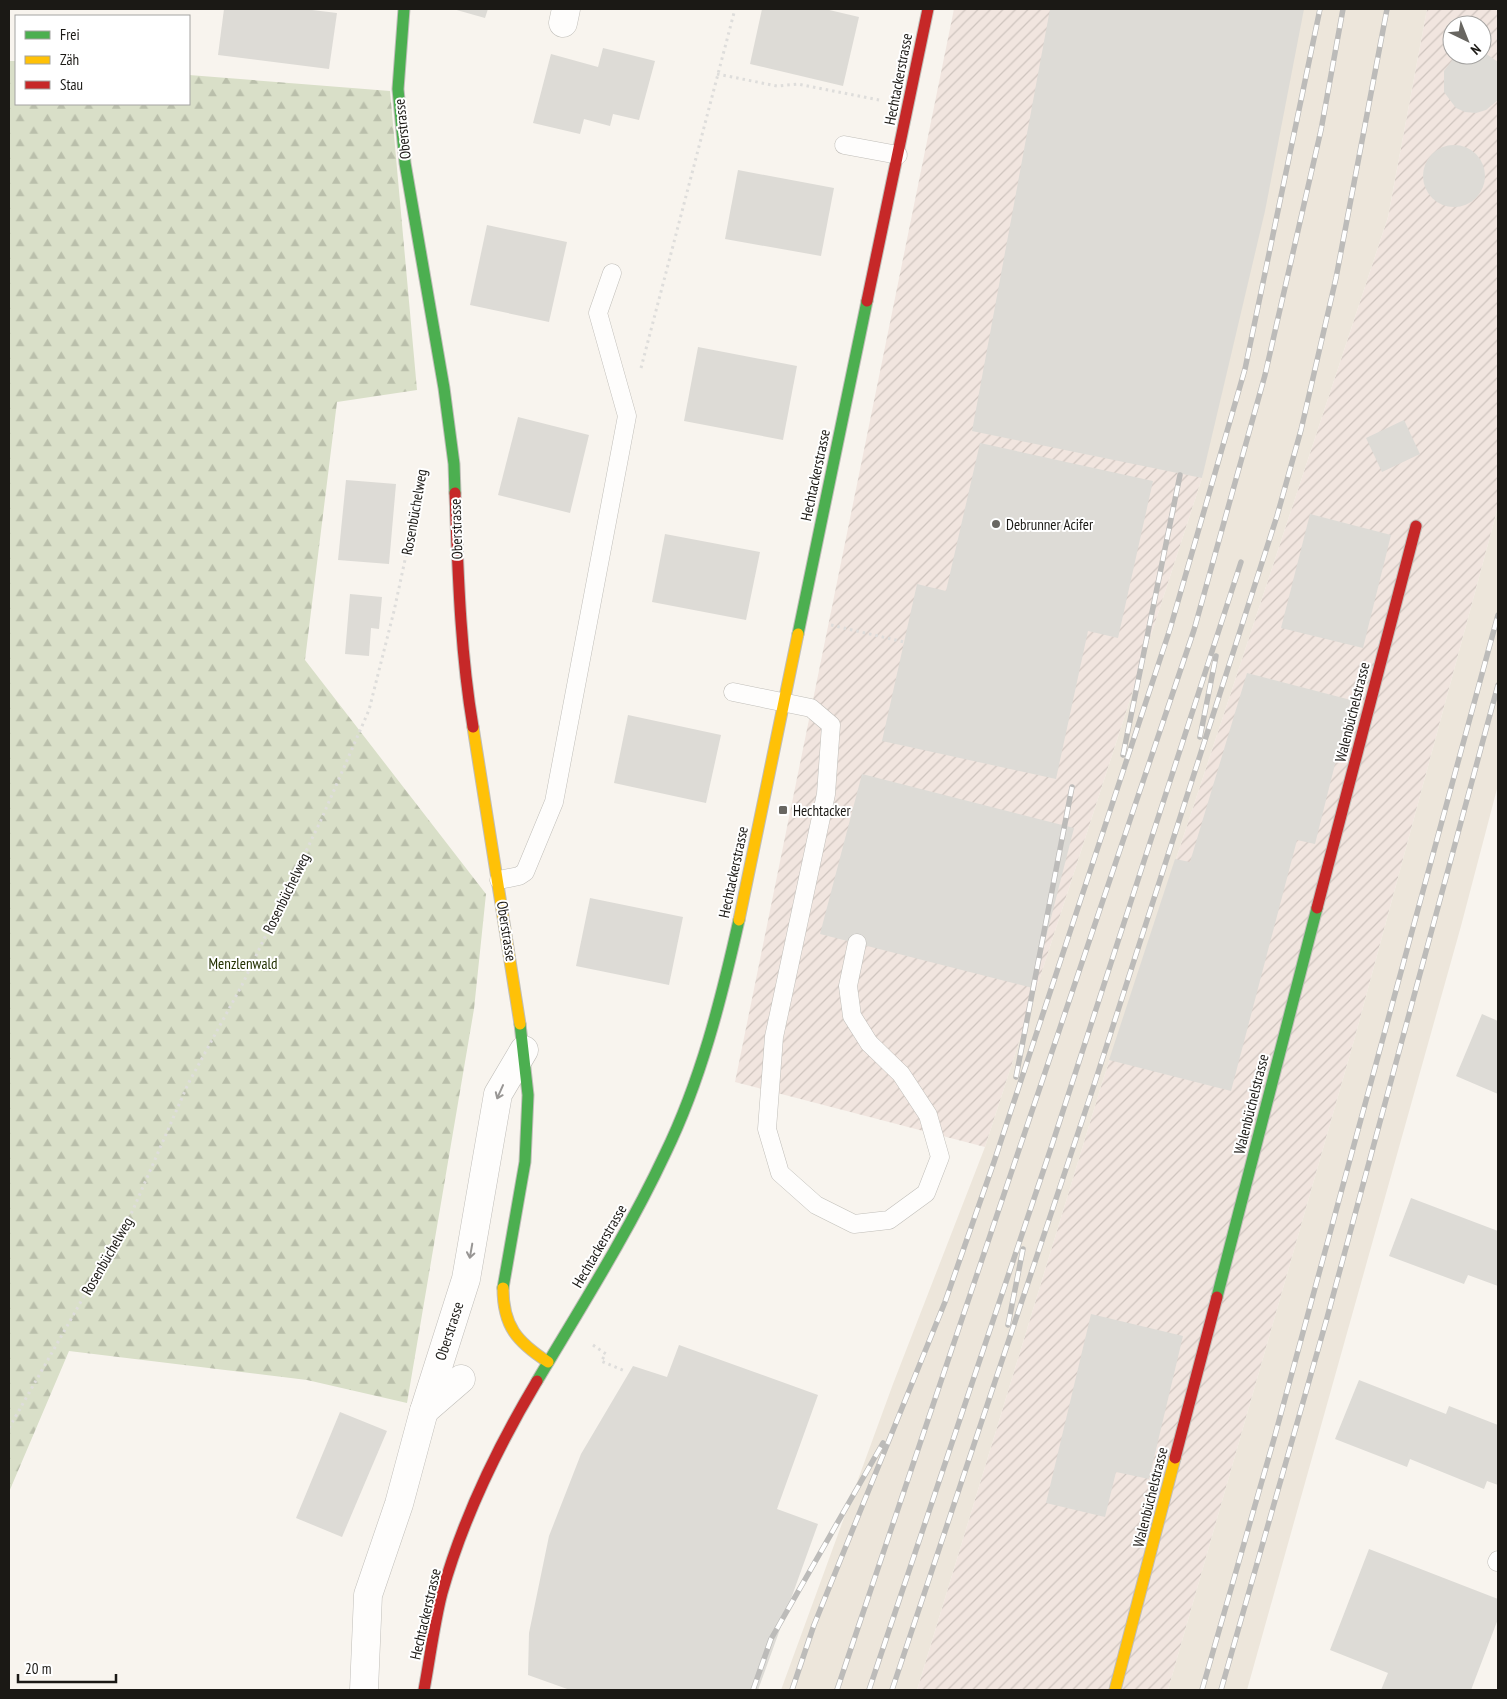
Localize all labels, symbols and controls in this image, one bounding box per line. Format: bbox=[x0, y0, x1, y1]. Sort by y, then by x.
legend bbox=[15, 15, 190, 105]
north arrow bbox=[1442, 15, 1492, 65]
text: Frei bbox=[60, 25, 80, 44]
street label: Hechtackerstrasse bbox=[880, 31, 916, 127]
text: N bbox=[1467, 40, 1485, 59]
text: Zäh bbox=[60, 50, 79, 69]
text: Stau bbox=[60, 75, 83, 94]
street label: Oberstrasse bbox=[389, 98, 415, 160]
street label: Hechtackerstrasse bbox=[796, 427, 834, 523]
street label: Rosenbüchelweg bbox=[397, 468, 431, 556]
street label: Oberstrasse bbox=[445, 498, 467, 560]
place label: Debrunner Acifer bbox=[1006, 515, 1094, 534]
marker: Debrunner Acifer bbox=[990, 518, 1002, 530]
street label: Walenbüchelstrasse bbox=[1330, 660, 1374, 764]
place label: Hechtacker bbox=[793, 801, 851, 820]
marker: Hechtacker bbox=[777, 804, 789, 816]
street label: Hechtackerstrasse bbox=[714, 824, 752, 920]
street label: Rosenbüchelweg bbox=[258, 850, 314, 936]
street label: Oberstrasse bbox=[493, 900, 521, 962]
park label: Menzlenwald bbox=[209, 954, 277, 973]
street label: Walenbüchelstrasse bbox=[1229, 1052, 1273, 1156]
one-way arrow bbox=[495, 1084, 505, 1099]
street label: Hechtackerstrasse bbox=[567, 1201, 631, 1291]
street label: Rosenbüchelweg bbox=[77, 1214, 137, 1298]
one-way arrow bbox=[465, 1243, 475, 1259]
street label: Oberstrasse bbox=[431, 1299, 467, 1363]
street label: Walenbüchelstrasse bbox=[1128, 1445, 1172, 1549]
street label: Hechtackerstrasse bbox=[405, 1566, 445, 1662]
scale bar bbox=[18, 1652, 115, 1684]
text: 20 m bbox=[25, 1659, 51, 1678]

